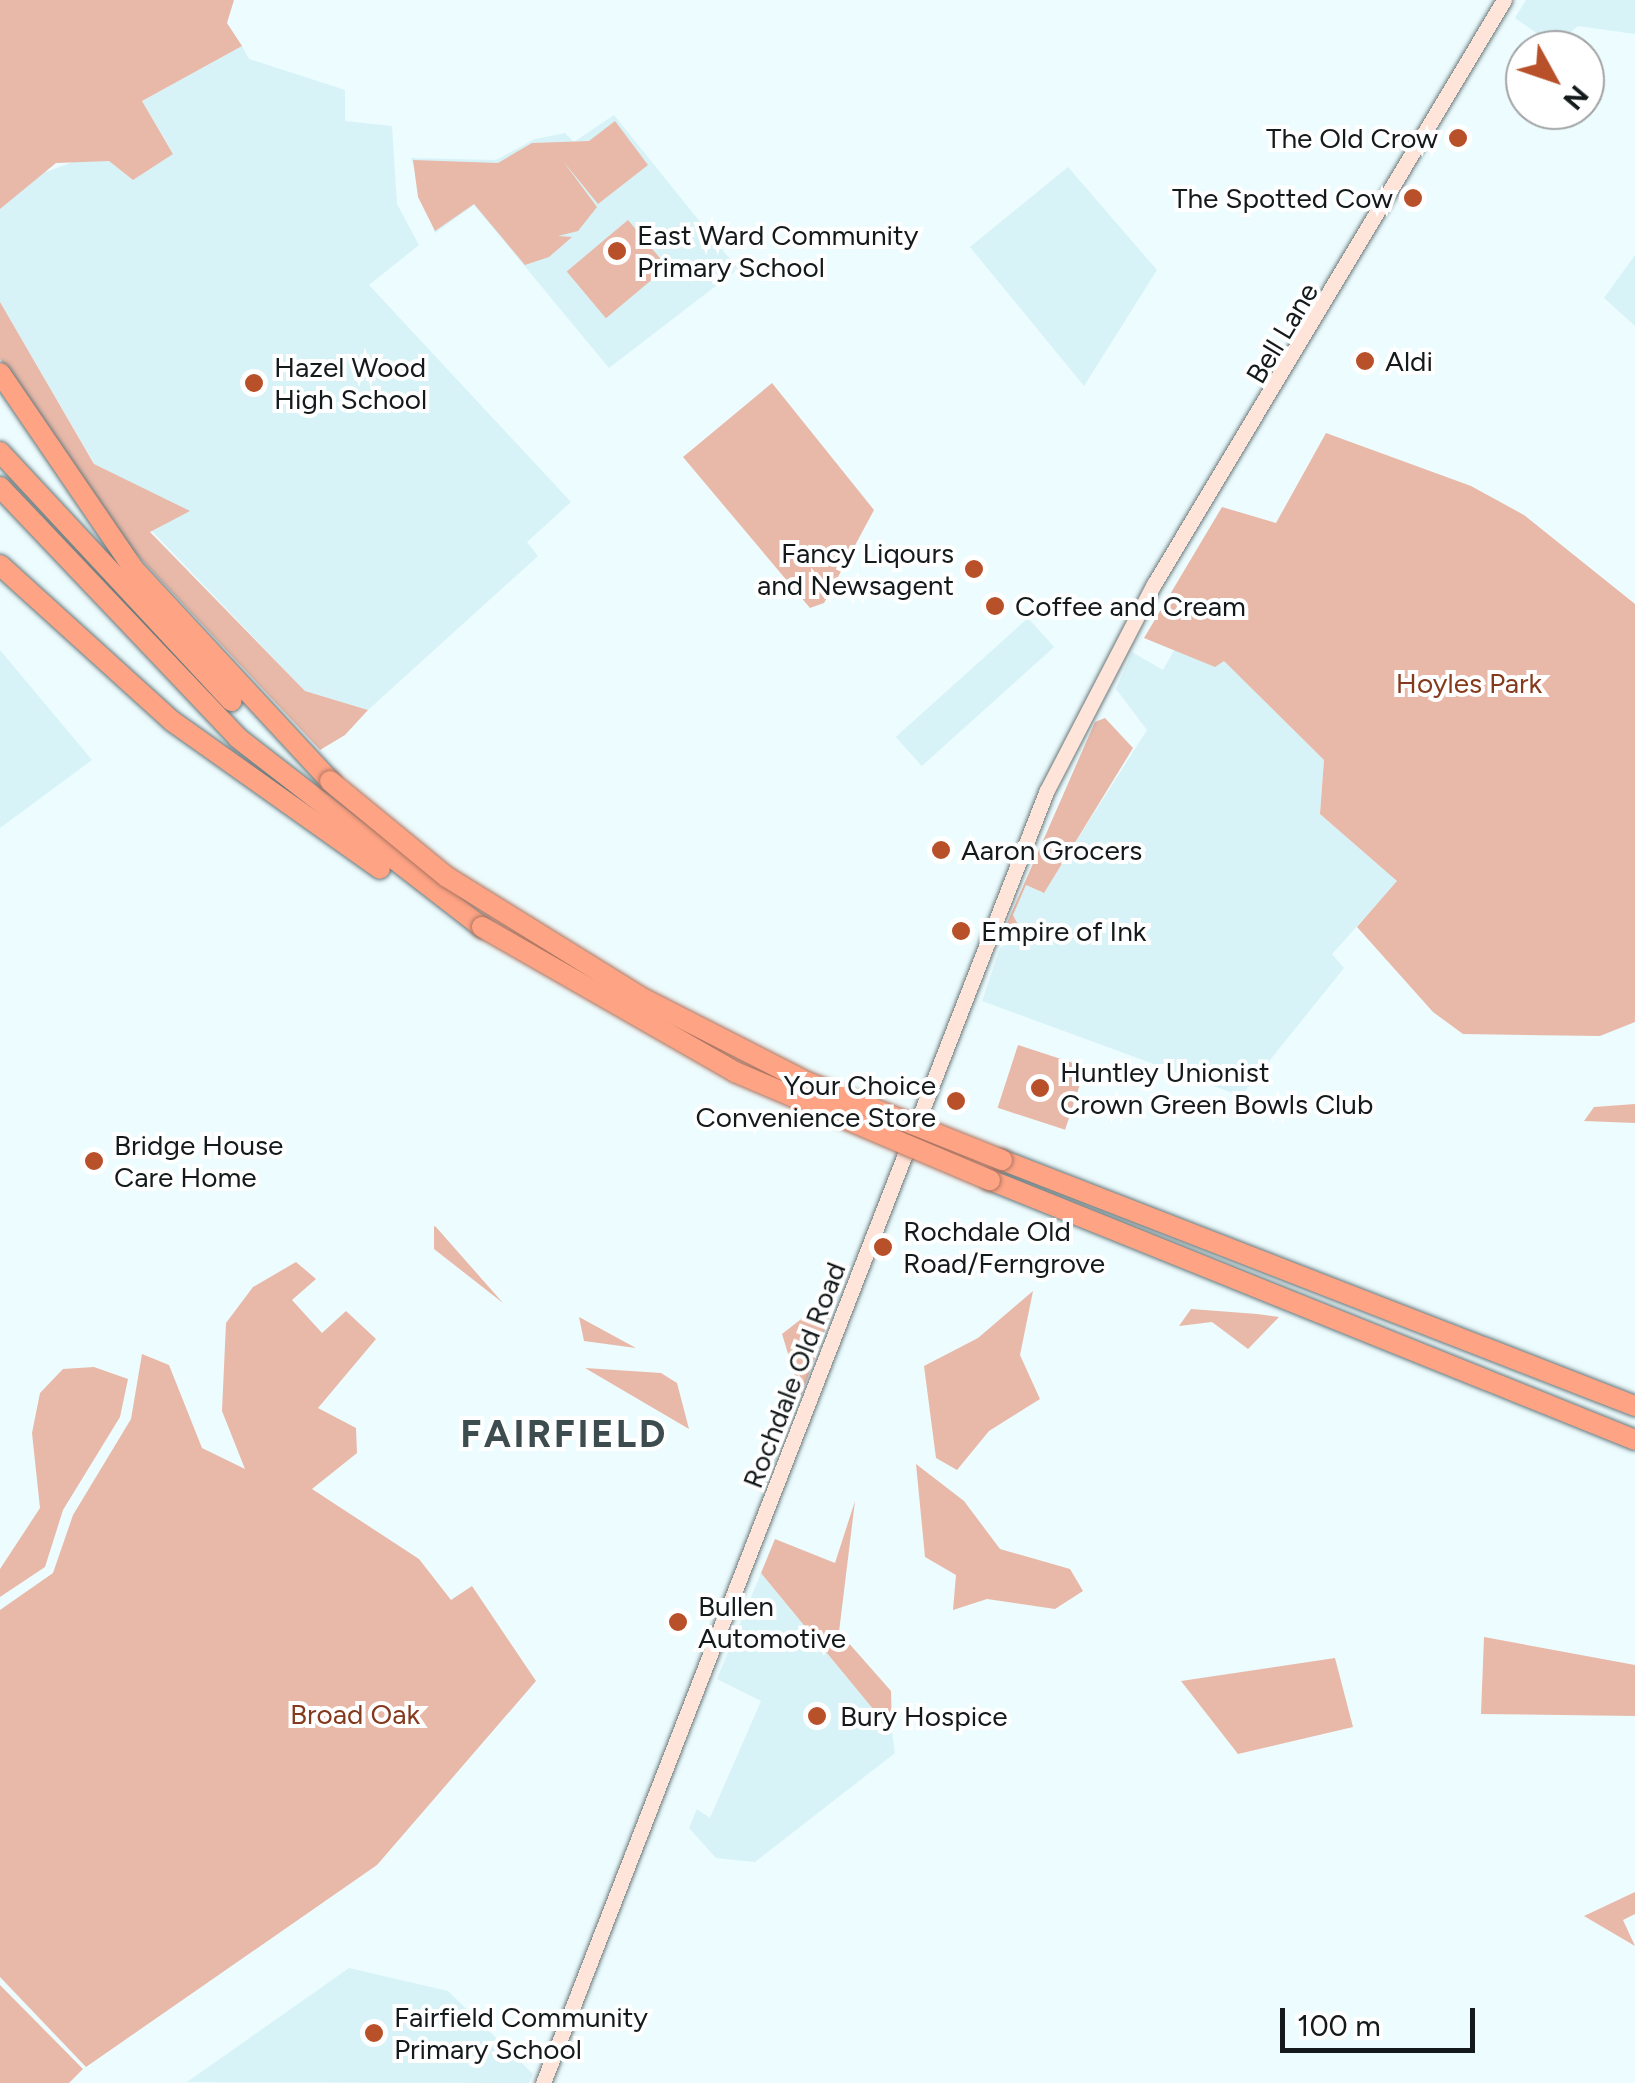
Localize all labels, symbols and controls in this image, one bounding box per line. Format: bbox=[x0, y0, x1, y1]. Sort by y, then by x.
north arrow bbox=[1505, 30, 1605, 130]
text: N bbox=[1556, 79, 1596, 117]
place label: The Old Crow bbox=[1266, 121, 1438, 155]
marker: The Old Crow bbox=[1447, 127, 1469, 149]
place label: The Spotted Cow bbox=[1172, 181, 1393, 215]
marker: The Spotted Cow bbox=[1402, 187, 1424, 209]
place label: East Ward Community Primary School bbox=[637, 218, 918, 284]
marker: East Ward Community Primary School bbox=[606, 240, 628, 262]
street label: Bell Lane bbox=[1239, 277, 1325, 389]
place label: Aldi bbox=[1385, 344, 1433, 378]
place label: Hazel Wood High School bbox=[274, 350, 427, 416]
marker: Aldi bbox=[1354, 350, 1376, 372]
marker: Hazel Wood High School bbox=[243, 372, 265, 394]
place label: Fancy Liqours and Newsagent bbox=[757, 536, 954, 602]
marker: Fancy Liqours and Newsagent bbox=[963, 558, 985, 580]
place label: Coffee and Cream bbox=[1015, 589, 1246, 623]
marker: Coffee and Cream bbox=[984, 595, 1006, 617]
park label: Hoyles Park bbox=[1396, 666, 1542, 700]
place label: Aaron Grocers bbox=[961, 833, 1142, 867]
marker: Aaron Grocers bbox=[930, 839, 952, 861]
place label: Empire of Ink bbox=[981, 914, 1146, 948]
marker: Empire of Ink bbox=[950, 920, 972, 942]
place label: Huntley Unionist Crown Green Bowls Club bbox=[1060, 1055, 1373, 1121]
place label: Your Choice Convenience Store bbox=[696, 1068, 936, 1134]
marker: Huntley Unionist Crown Green Bowls Club bbox=[1029, 1077, 1051, 1099]
marker: Your Choice Convenience Store bbox=[945, 1090, 967, 1112]
place label: Bridge House Care Home bbox=[114, 1128, 283, 1194]
marker: Bridge House Care Home bbox=[83, 1150, 105, 1172]
place label: Rochdale Old Road/Ferngrove bbox=[903, 1214, 1105, 1280]
marker: Rochdale Old Road/Ferngrove bbox=[872, 1236, 894, 1258]
street label: Rochdale Old Road bbox=[735, 1257, 853, 1493]
district label: FAIRFIELD bbox=[460, 1412, 668, 1458]
place label: Bullen Automotive bbox=[698, 1589, 846, 1655]
marker: Bullen Automotive bbox=[667, 1611, 689, 1633]
park label: Broad Oak bbox=[290, 1697, 420, 1731]
place label: Bury Hospice bbox=[840, 1699, 1008, 1733]
marker: Bury Hospice bbox=[804, 1703, 830, 1729]
scale bar bbox=[1285, 1988, 1480, 2050]
place label: Fairfield Community Primary School bbox=[394, 2000, 648, 2066]
text: 100 m bbox=[1297, 2007, 1381, 2044]
marker: Fairfield Community Primary School bbox=[363, 2022, 385, 2044]

